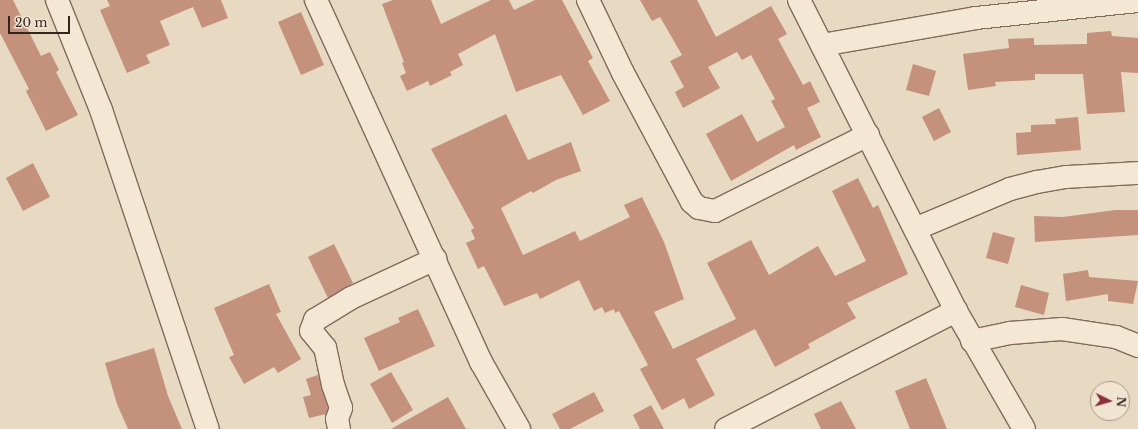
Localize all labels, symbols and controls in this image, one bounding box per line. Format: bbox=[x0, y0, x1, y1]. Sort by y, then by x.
scale bar bbox=[10, 8, 72, 34]
text: 20 m bbox=[15, 15, 47, 30]
north arrow bbox=[1090, 381, 1130, 421]
text: N bbox=[1114, 396, 1128, 408]

